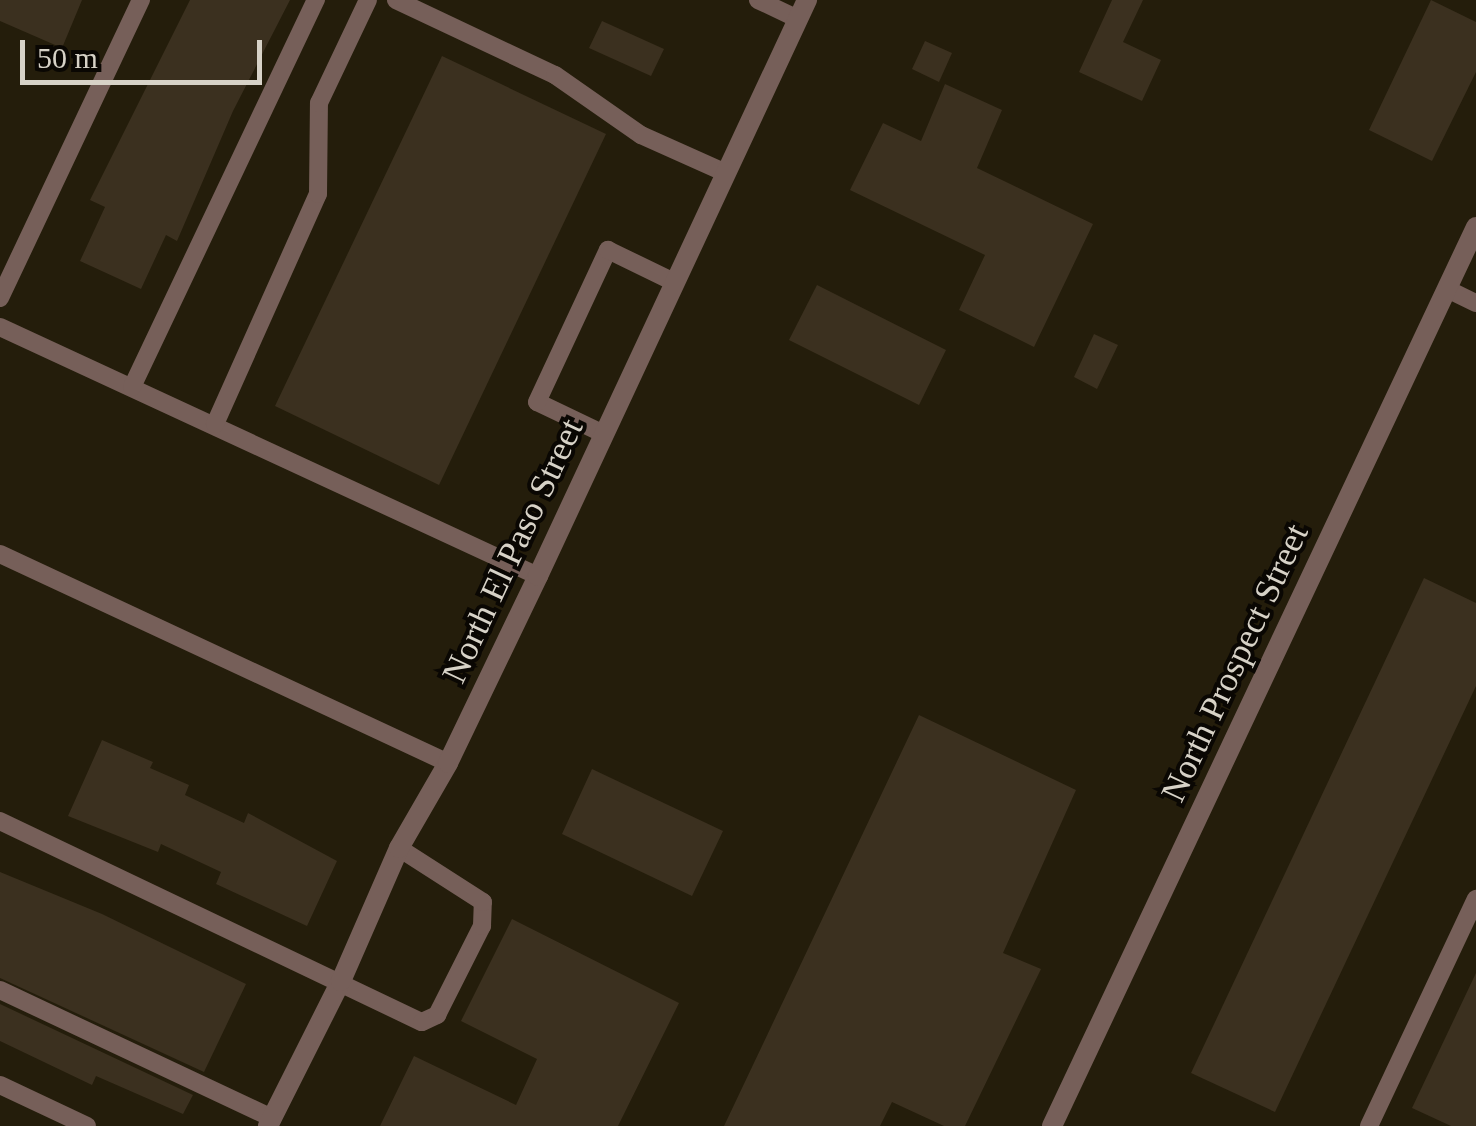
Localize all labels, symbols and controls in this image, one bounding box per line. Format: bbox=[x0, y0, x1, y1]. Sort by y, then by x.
scale bar bbox=[25, 20, 268, 82]
text: 50 m bbox=[37, 41, 98, 74]
street label: North El Paso Street bbox=[433, 412, 593, 690]
street label: North Prospect Street bbox=[1152, 518, 1318, 808]

